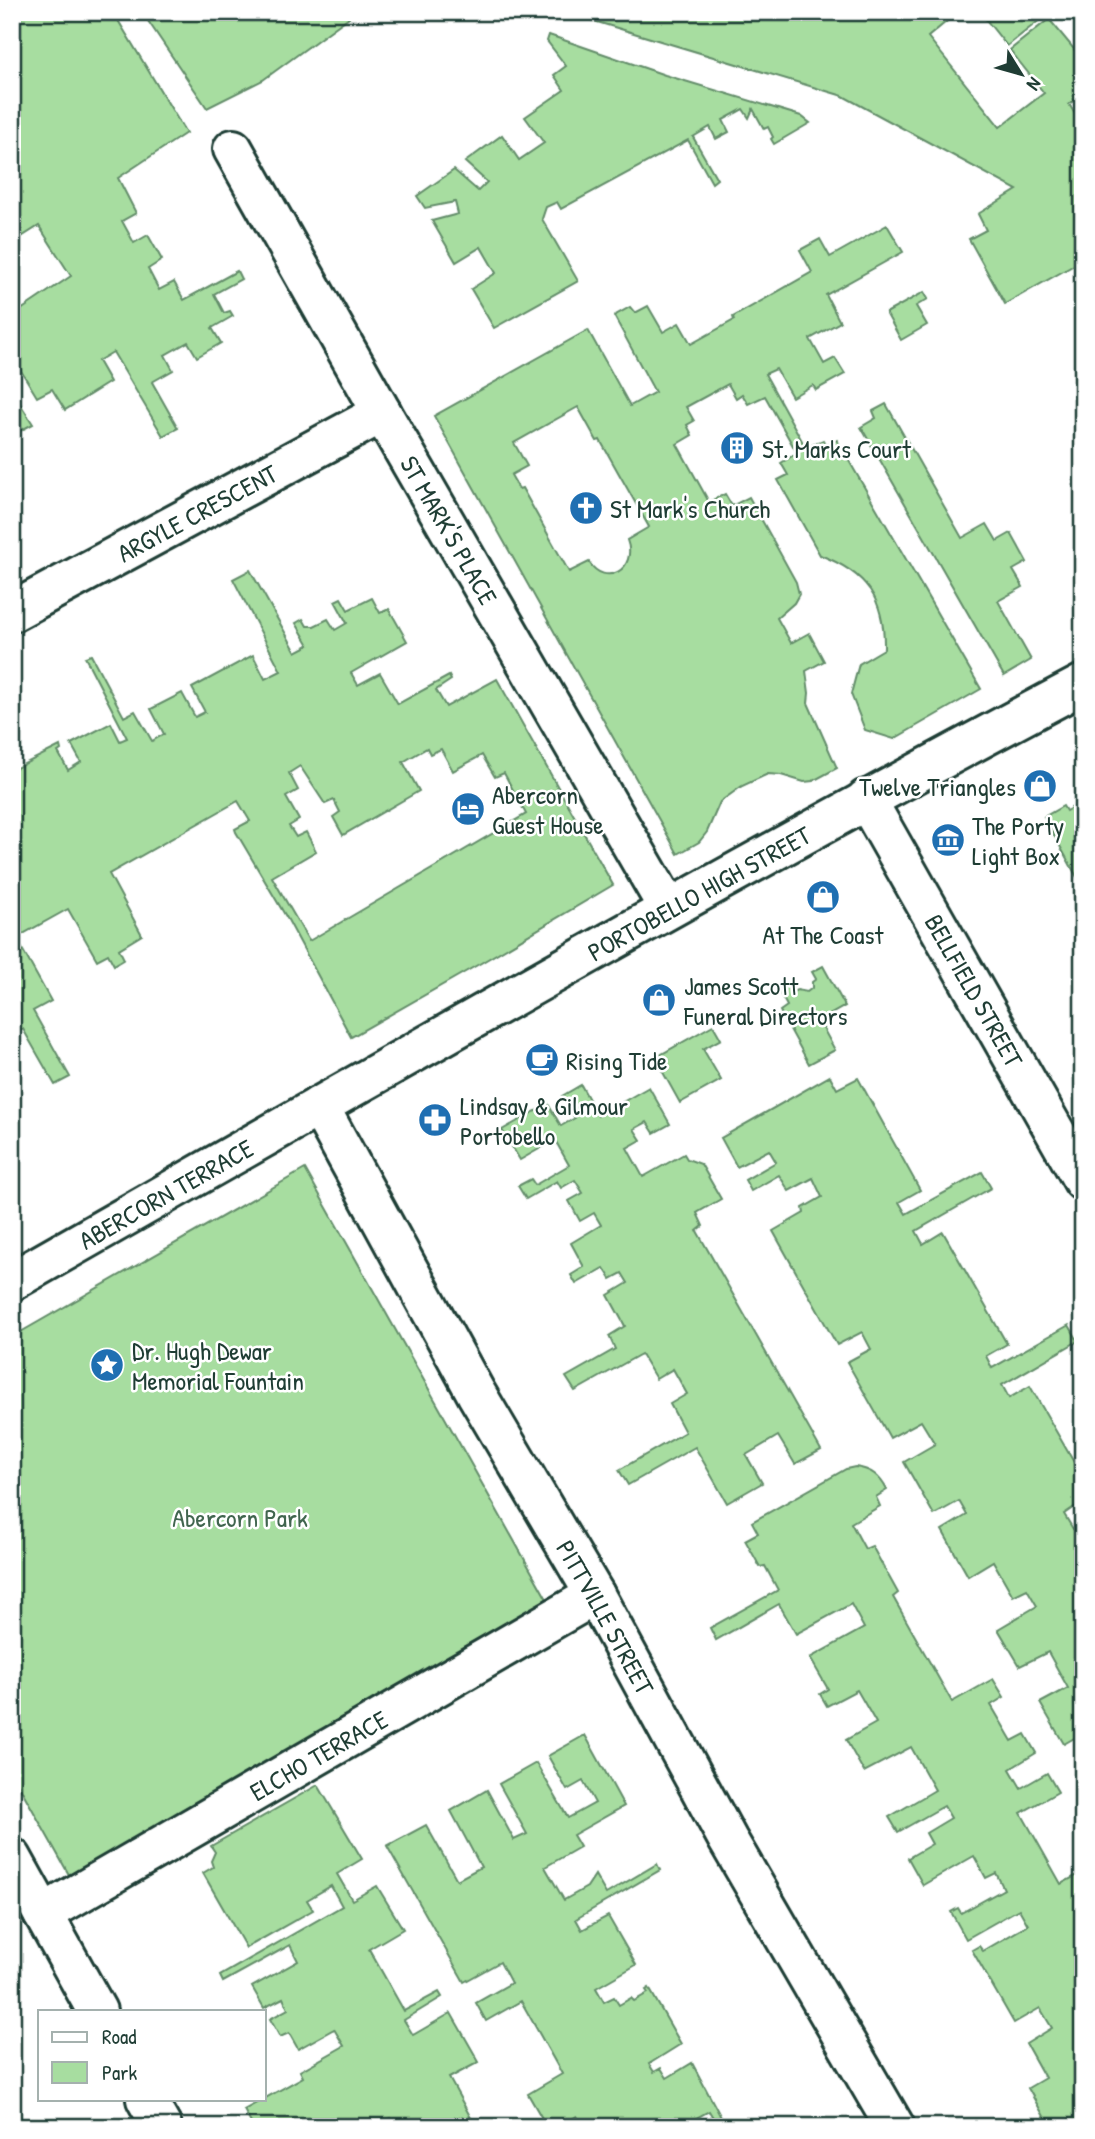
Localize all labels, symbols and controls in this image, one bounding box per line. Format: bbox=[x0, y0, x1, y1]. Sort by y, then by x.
north arrow bbox=[986, 38, 1056, 108]
text: N bbox=[1021, 72, 1048, 96]
building icon: St. Marks Court bbox=[718, 429, 756, 467]
place label: St. Marks Court bbox=[762, 431, 912, 466]
street label: ST MARK'S PLACE bbox=[393, 449, 507, 611]
street label: ARGYLE CRESCENT bbox=[111, 455, 284, 570]
church icon: St Mark's Church bbox=[567, 489, 605, 527]
place label: St Mark's Church bbox=[610, 491, 770, 526]
shop icon: Twelve Triangles bbox=[1021, 767, 1059, 805]
place label: Twelve Triangles bbox=[859, 769, 1016, 804]
place label: Abercorn Guest House bbox=[492, 777, 604, 842]
hotel icon: Abercorn Guest House bbox=[449, 790, 487, 828]
place label: The Porty Light Box bbox=[972, 808, 1064, 873]
street label: PORTOBELLO HIGH STREET bbox=[581, 816, 817, 969]
museum icon: The Porty Light Box bbox=[929, 821, 967, 859]
shop icon: At The Coast bbox=[804, 878, 842, 916]
street label: BELLFIELD STREET bbox=[917, 907, 1032, 1074]
place label: At The Coast bbox=[763, 917, 885, 952]
place label: James Scott Funeral Directors bbox=[683, 968, 847, 1033]
shop icon: James Scott Funeral Directors bbox=[640, 981, 678, 1019]
cafe icon: Rising Tide bbox=[523, 1041, 561, 1079]
place label: Rising Tide bbox=[566, 1043, 667, 1078]
place label: Lindsay & Gilmour Portobello bbox=[460, 1088, 628, 1153]
pharmacy icon: Lindsay & Gilmour Portobello bbox=[416, 1101, 454, 1139]
street label: ABERCORN TERRACE bbox=[72, 1130, 260, 1257]
place label: Dr. Hugh Dewar Memorial Fountain bbox=[132, 1333, 304, 1398]
place icon: Dr. Hugh Dewar Memorial Fountain bbox=[88, 1346, 126, 1384]
park label: Abercorn Park bbox=[172, 1500, 308, 1535]
street label: PITTVILLE STREET bbox=[549, 1533, 663, 1701]
street label: ELCHO TERRACE bbox=[243, 1701, 394, 1809]
legend bbox=[38, 2010, 266, 2100]
text: Road bbox=[102, 2022, 136, 2051]
text: Park bbox=[102, 2058, 137, 2087]

